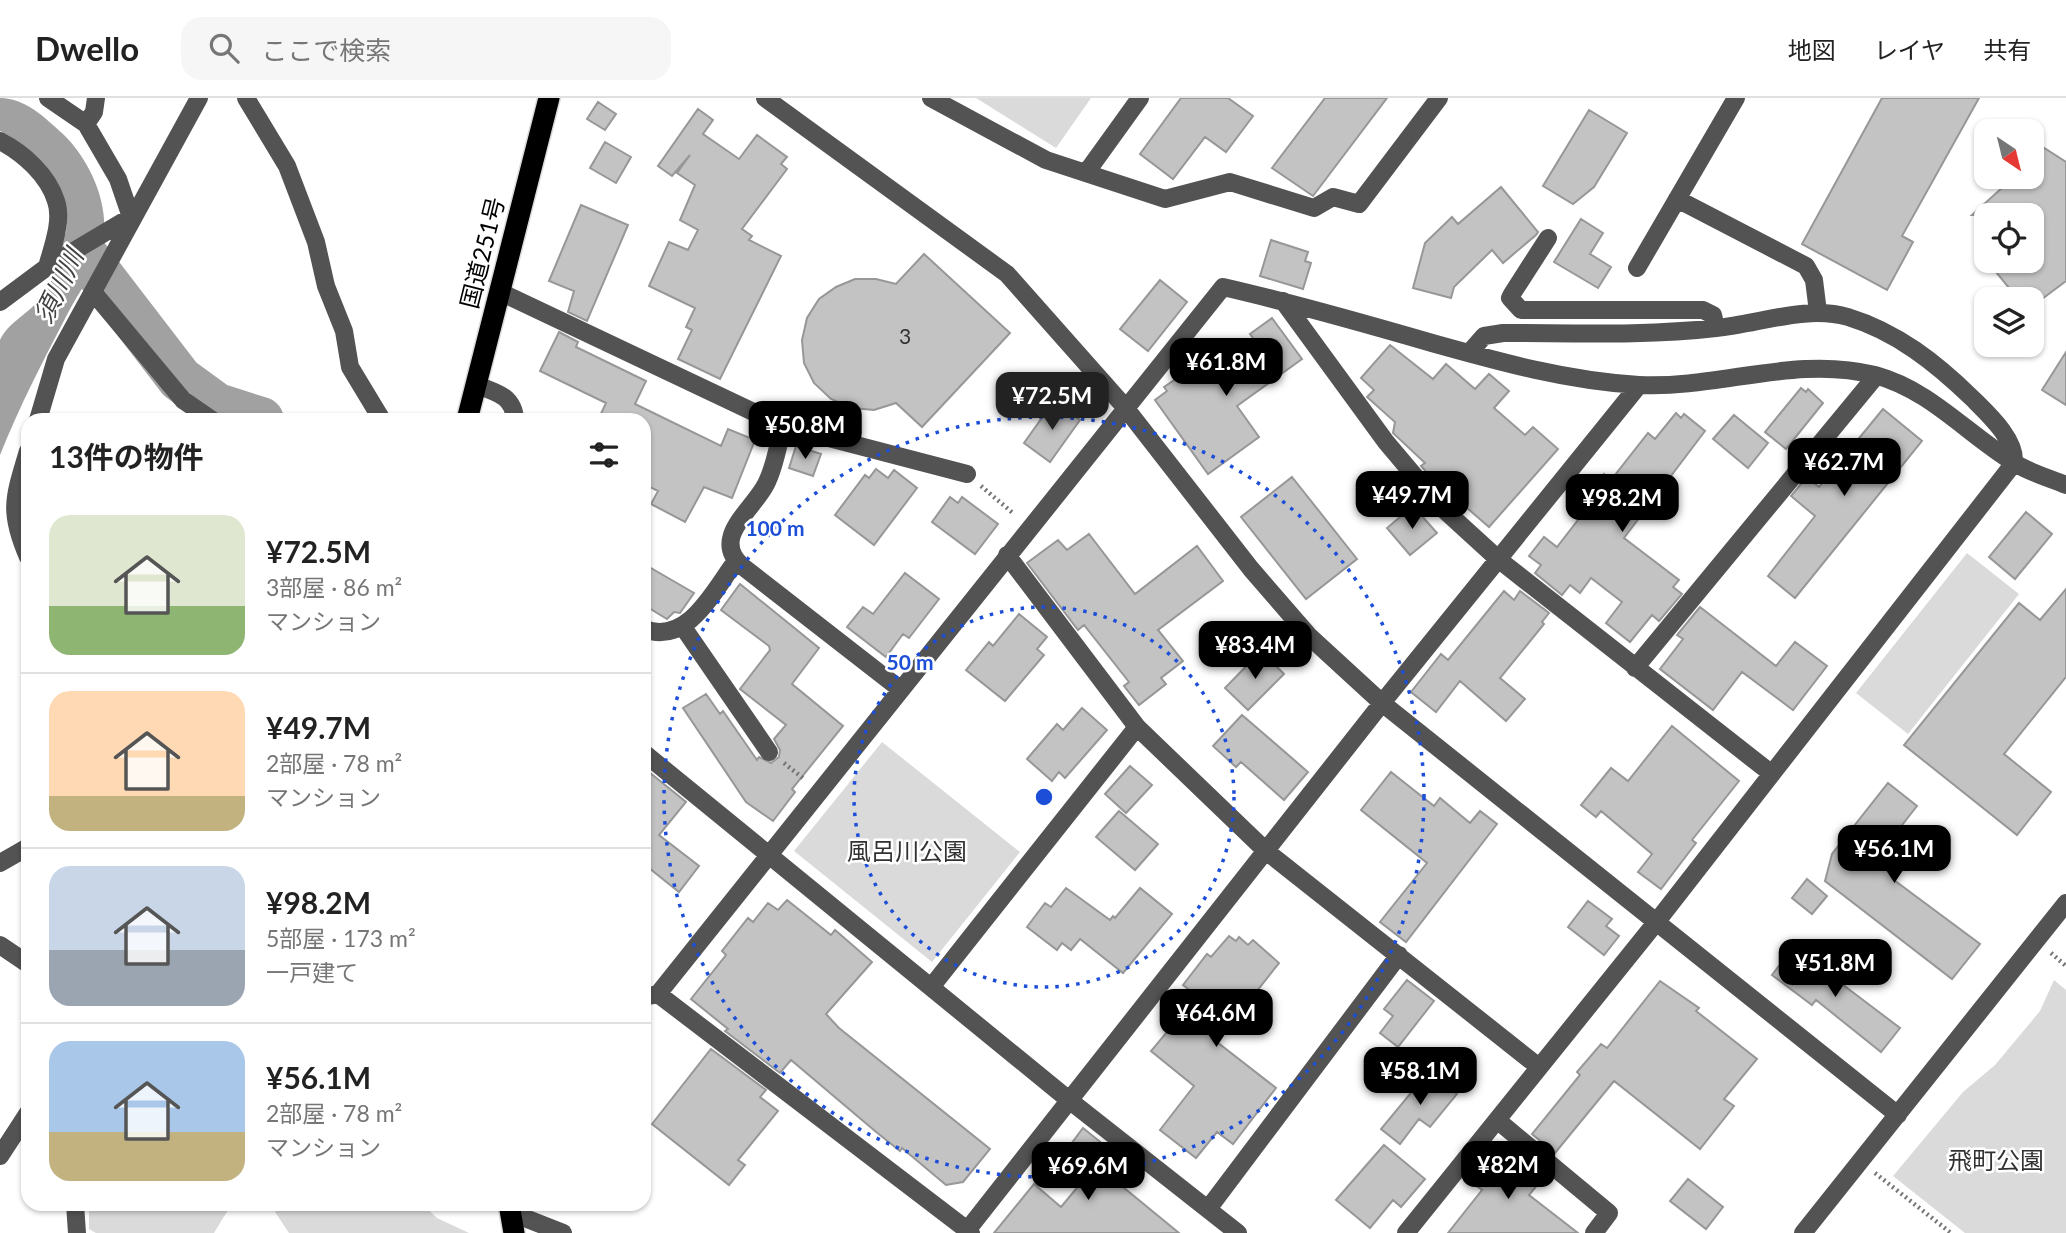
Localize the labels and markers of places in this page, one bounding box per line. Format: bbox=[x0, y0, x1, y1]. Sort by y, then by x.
pin: ¥61.8M bbox=[1169, 338, 1283, 398]
pin: ¥72.5M bbox=[995, 372, 1109, 432]
pin: ¥50.8M bbox=[748, 402, 862, 461]
pin: ¥62.7M bbox=[1787, 438, 1901, 498]
pin: ¥49.7M bbox=[1355, 472, 1469, 531]
pin: ¥98.2M bbox=[1565, 474, 1679, 534]
pin: ¥83.4M bbox=[1198, 622, 1312, 681]
centre of rings bbox=[1032, 785, 1056, 809]
pin: ¥56.1M bbox=[1837, 826, 1951, 885]
pin: ¥51.8M bbox=[1778, 940, 1892, 999]
pin: ¥64.6M bbox=[1159, 990, 1273, 1049]
pin: ¥58.1M bbox=[1363, 1048, 1477, 1107]
pin: ¥69.6M bbox=[1031, 1142, 1145, 1202]
pin: ¥82M bbox=[1467, 1142, 1549, 1201]

